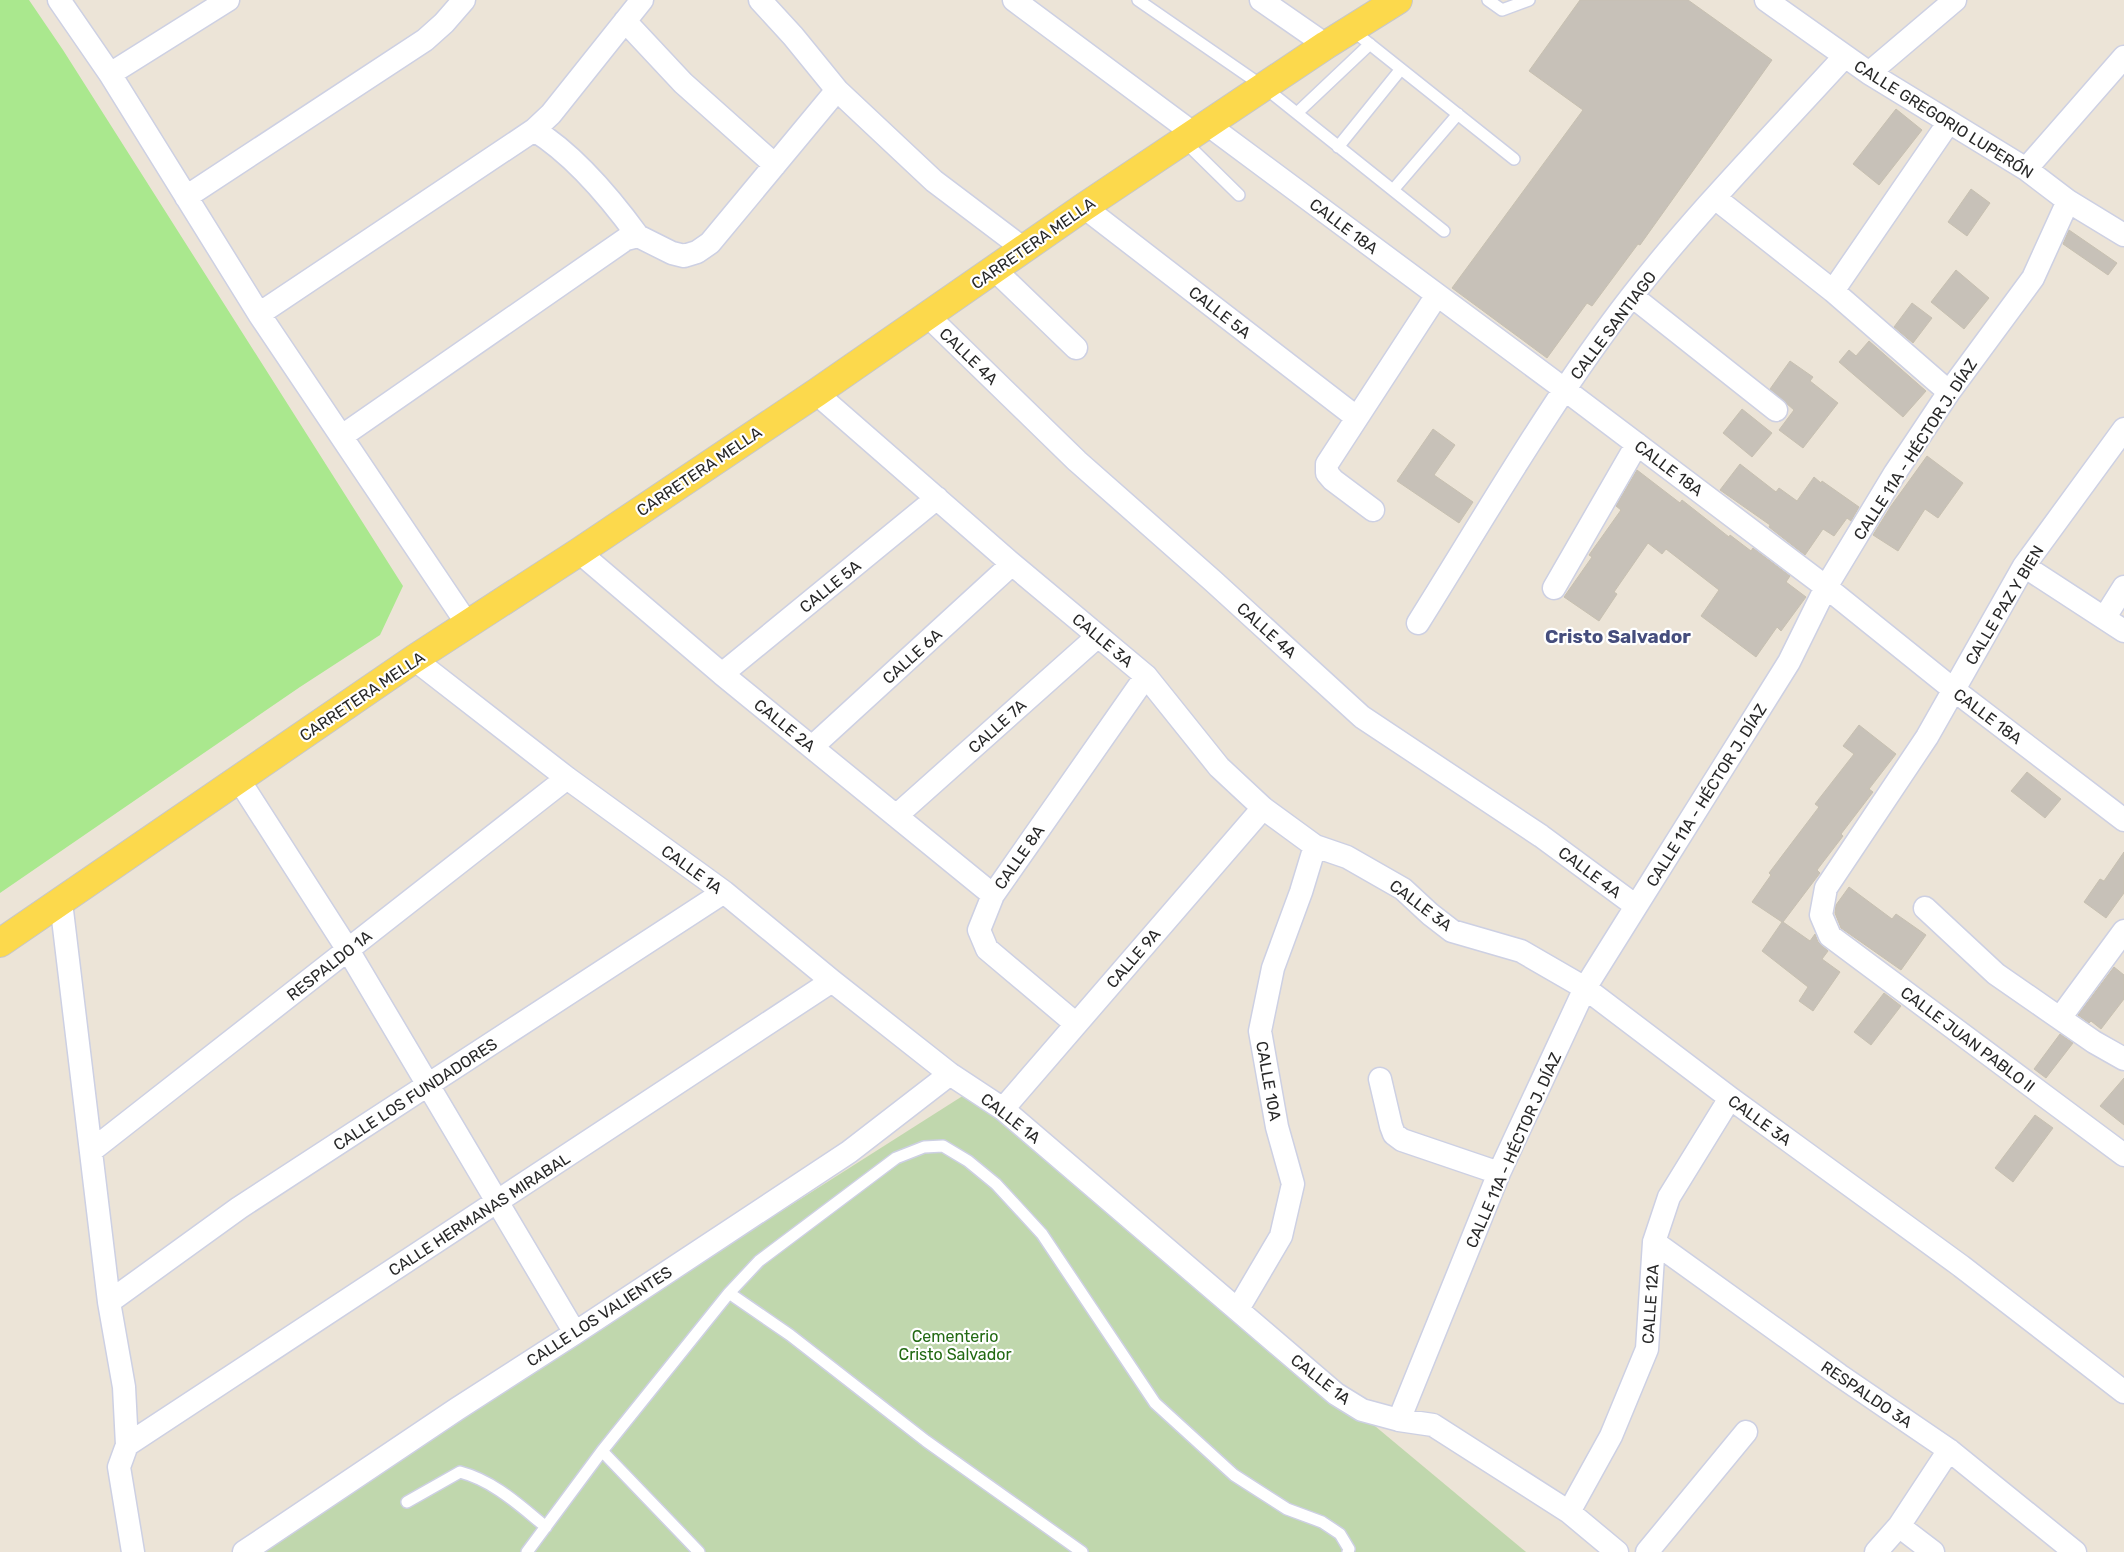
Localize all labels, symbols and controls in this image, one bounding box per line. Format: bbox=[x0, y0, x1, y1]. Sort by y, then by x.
street label: CALLE GREGORIO LUPERÓN bbox=[1851, 56, 2037, 182]
street label: CARRETERA MELLA bbox=[968, 193, 1099, 293]
street label: CALLE 18A bbox=[1306, 195, 1382, 258]
street label: CALLE SANTIAGO bbox=[1567, 268, 1660, 383]
street label: CALLE 5A bbox=[1185, 282, 1255, 343]
street label: CALLE 4A bbox=[936, 324, 1002, 389]
street label: CALLE 11A - HÉCTOR J. DÍAZ bbox=[1850, 355, 1981, 543]
street label: CARRETERA MELLA bbox=[633, 422, 766, 520]
street label: CALLE 18A bbox=[1631, 437, 1707, 500]
street label: CALLE PAZ Y BIEN bbox=[1961, 542, 2048, 668]
street label: CALLE 5A bbox=[796, 556, 865, 617]
street label: CALLE 4A bbox=[1233, 599, 1301, 662]
street label: CALLE 3A bbox=[1069, 610, 1137, 671]
street label: CALLE 6A bbox=[879, 625, 946, 688]
district label: Cristo Salvador bbox=[1545, 625, 1691, 648]
street label: CARRETERA MELLA bbox=[296, 647, 429, 745]
street label: CALLE 18A bbox=[1950, 685, 2026, 748]
street label: CALLE 2A bbox=[750, 695, 819, 756]
street label: CALLE 7A bbox=[965, 695, 1030, 757]
street label: CALLE 11A - HÉCTOR J. DÍAZ bbox=[1642, 700, 1771, 890]
street label: CALLE 8A bbox=[990, 821, 1049, 893]
street label: CALLE 1A bbox=[658, 841, 726, 898]
street label: CALLE 4A bbox=[1555, 843, 1625, 902]
street label: CALLE 3A bbox=[1386, 876, 1456, 935]
street label: CALLE 9A bbox=[1102, 925, 1165, 992]
street label: RESPALDO 1A bbox=[283, 926, 376, 1005]
street label: CALLE JUAN PABLO II bbox=[1897, 983, 2039, 1096]
street label: CALLE LOS FUNDADORES bbox=[330, 1034, 501, 1155]
street label: CALLE 10A bbox=[1252, 1040, 1285, 1123]
street label: CALLE 11A - HÉCTOR J. DÍAZ bbox=[1462, 1050, 1565, 1251]
street label: CALLE 1A bbox=[977, 1089, 1045, 1148]
street label: CALLE 3A bbox=[1724, 1091, 1795, 1150]
street label: CALLE HERMANAS MIRABAL bbox=[385, 1149, 573, 1280]
street label: CALLE LOS VALIENTES bbox=[523, 1262, 676, 1371]
street label: CALLE 12A bbox=[1638, 1263, 1663, 1345]
park label: Cementerio Cristo Salvador bbox=[899, 1327, 1011, 1364]
street label: CALLE 1A bbox=[1287, 1350, 1355, 1409]
street label: RESPALDO 3A bbox=[1818, 1357, 1916, 1432]

